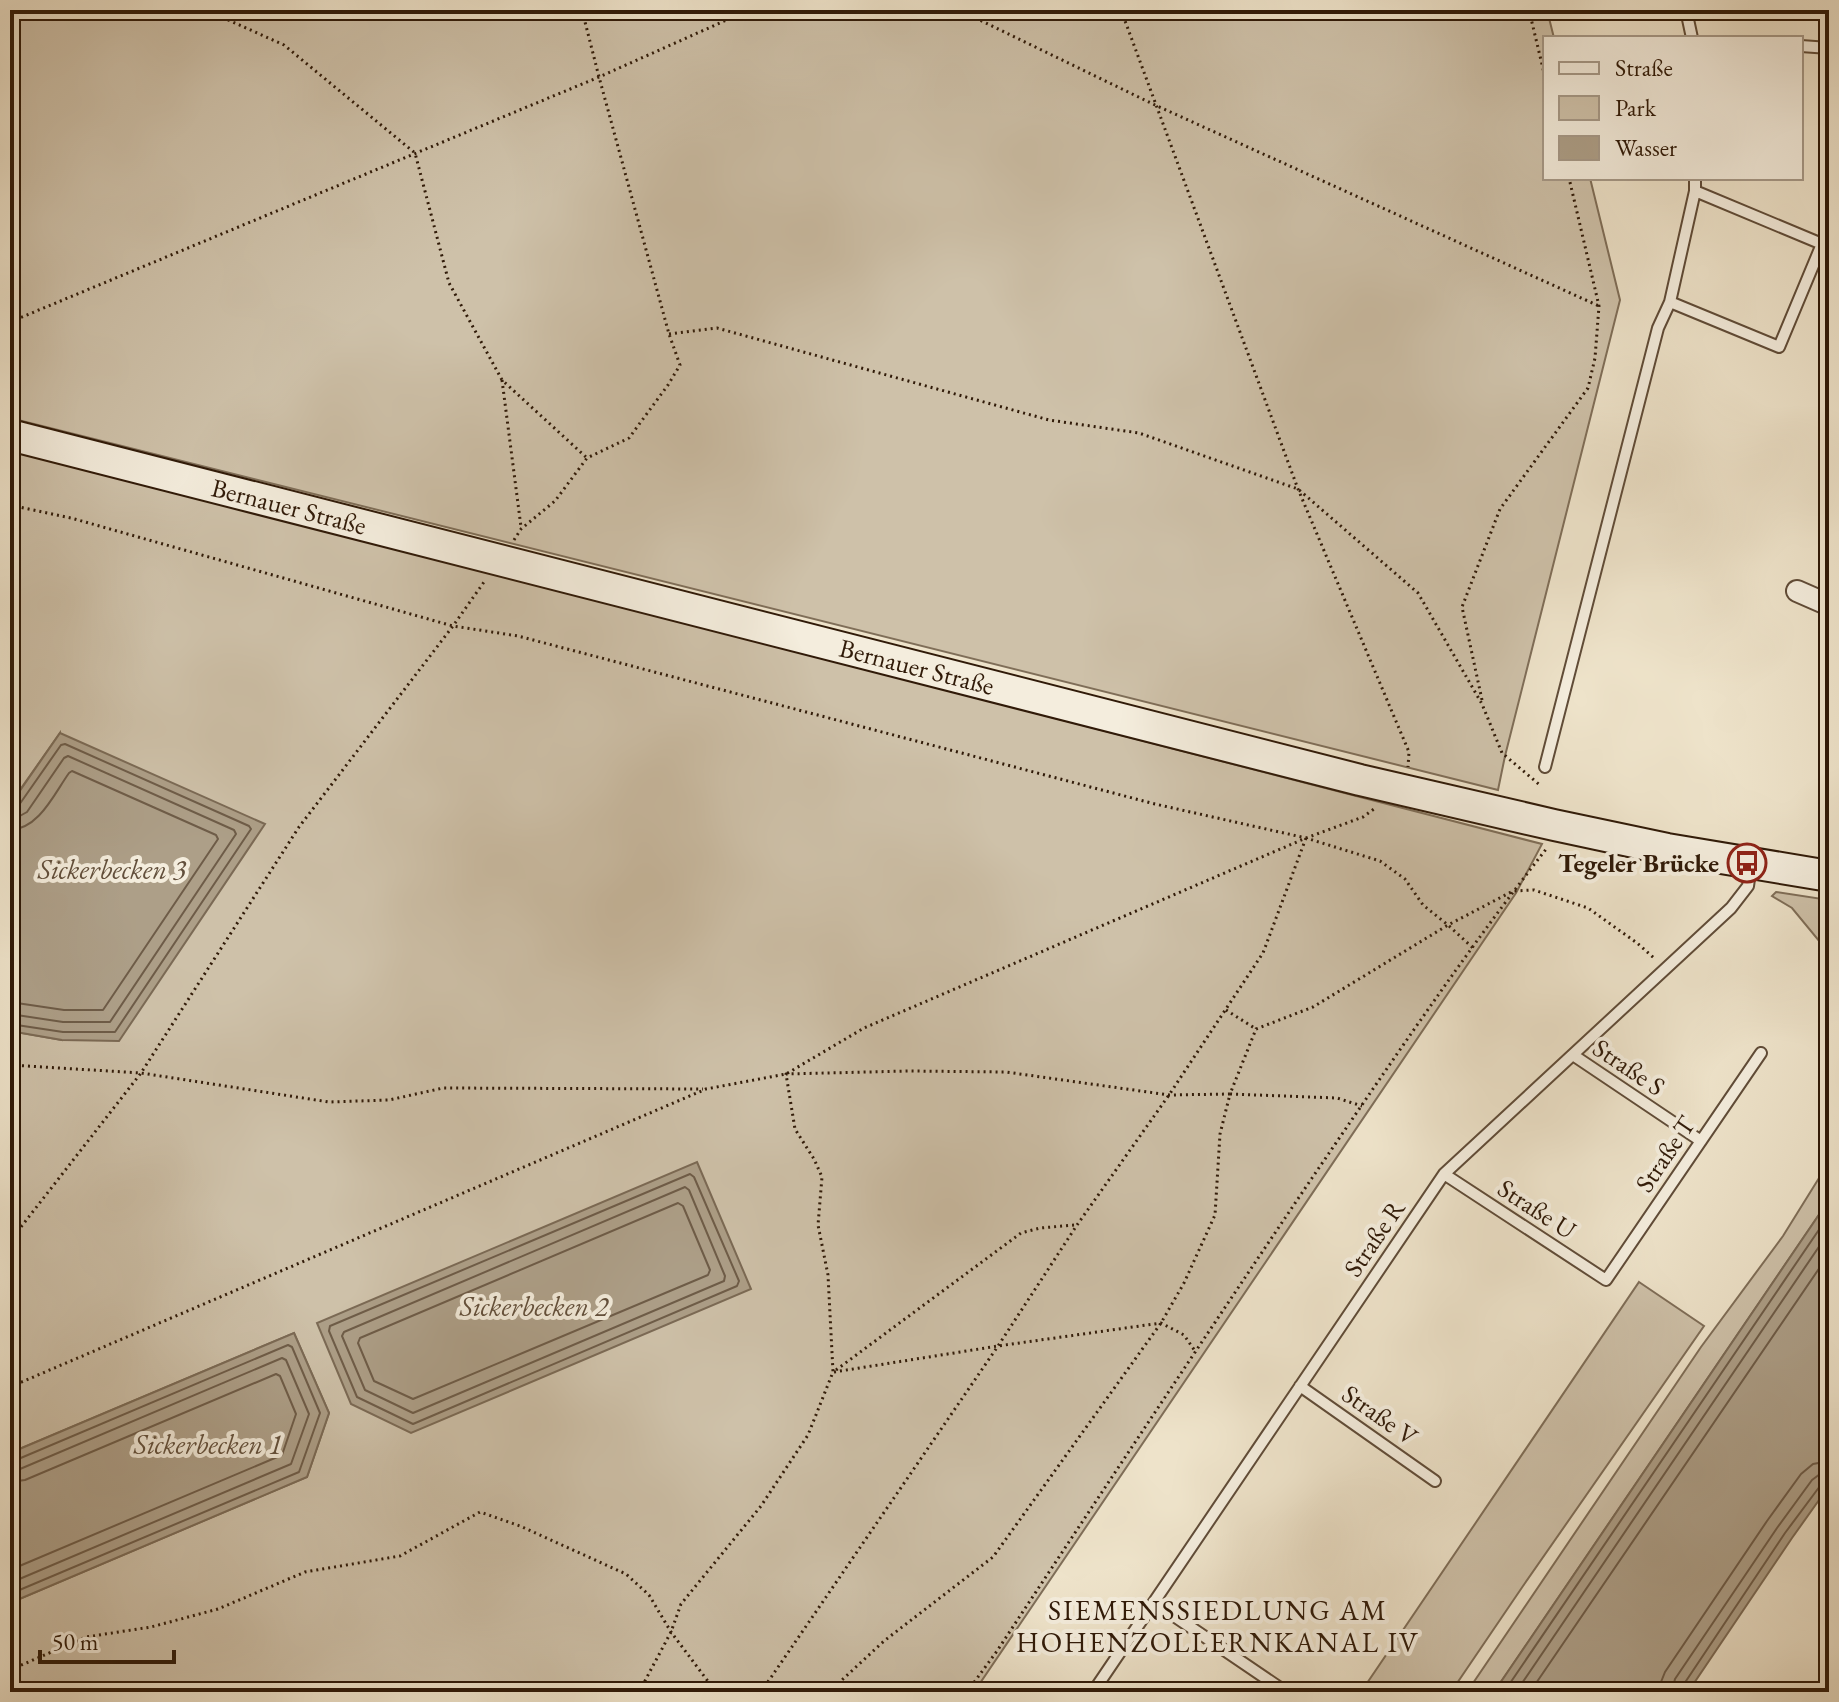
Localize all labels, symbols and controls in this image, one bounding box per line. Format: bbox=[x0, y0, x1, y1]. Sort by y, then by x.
legend bbox=[1543, 36, 1803, 180]
text: Straße bbox=[1615, 52, 1673, 83]
text: Park bbox=[1615, 92, 1657, 123]
text: Wasser bbox=[1615, 132, 1677, 163]
street label: Bernauer Straße bbox=[208, 470, 370, 542]
street label: Bernauer Straße bbox=[836, 631, 998, 703]
bus stop icon: Tegeler Brücke bbox=[1726, 842, 1768, 884]
place label: Tegeler Brücke bbox=[1558, 846, 1719, 880]
water label: Sickerbecken 3 bbox=[37, 851, 187, 887]
street label: Straße S bbox=[1586, 1031, 1672, 1103]
street label: Straße T bbox=[1627, 1109, 1703, 1199]
street label: Straße U bbox=[1491, 1171, 1583, 1247]
street label: Straße R bbox=[1336, 1192, 1412, 1283]
water label: Sickerbecken 2 bbox=[459, 1288, 610, 1324]
street label: Straße V bbox=[1335, 1377, 1425, 1454]
water label: Sickerbecken 1 bbox=[133, 1426, 282, 1462]
district label: SIEMENSSIEDLUNG AM HOHENZOLLERNKANAL IV bbox=[1016, 1592, 1420, 1660]
scale bar bbox=[40, 1614, 174, 1664]
text: 50 m bbox=[52, 1626, 99, 1657]

